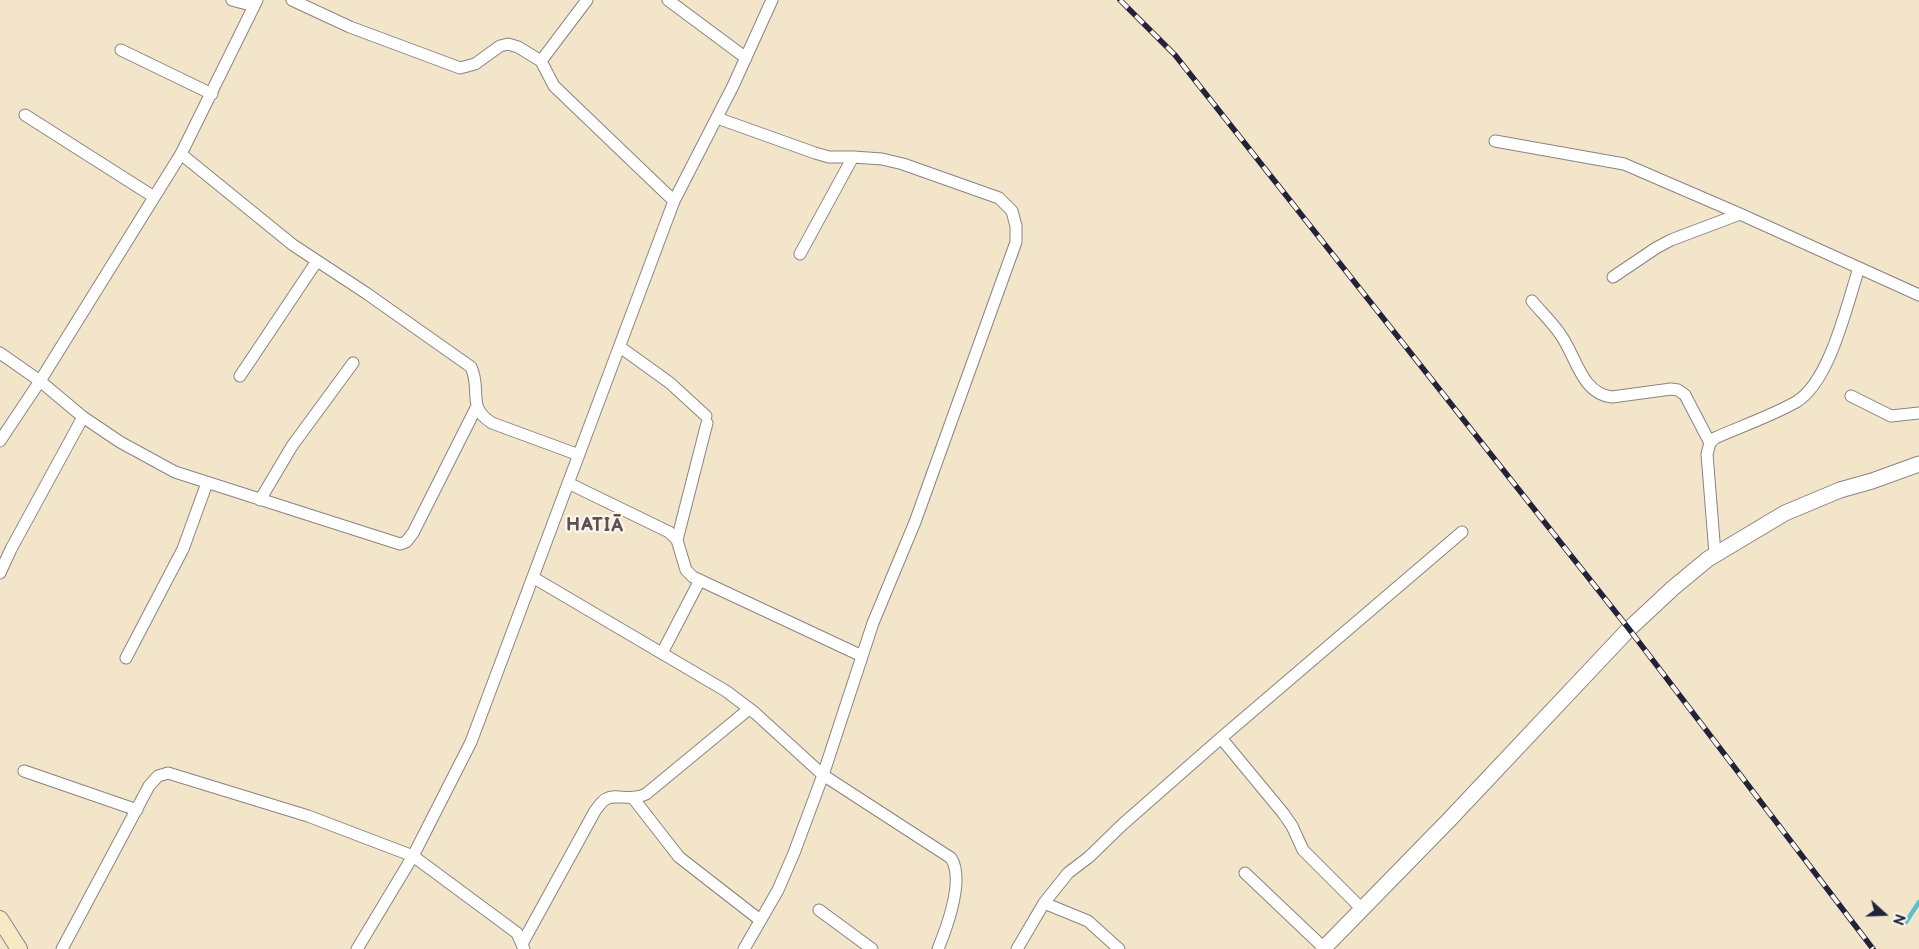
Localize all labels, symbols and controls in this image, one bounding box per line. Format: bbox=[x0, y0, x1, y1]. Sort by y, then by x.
district label: HATIĀ bbox=[565, 515, 625, 537]
north arrow bbox=[1859, 889, 1909, 939]
text: N bbox=[1889, 911, 1908, 927]

